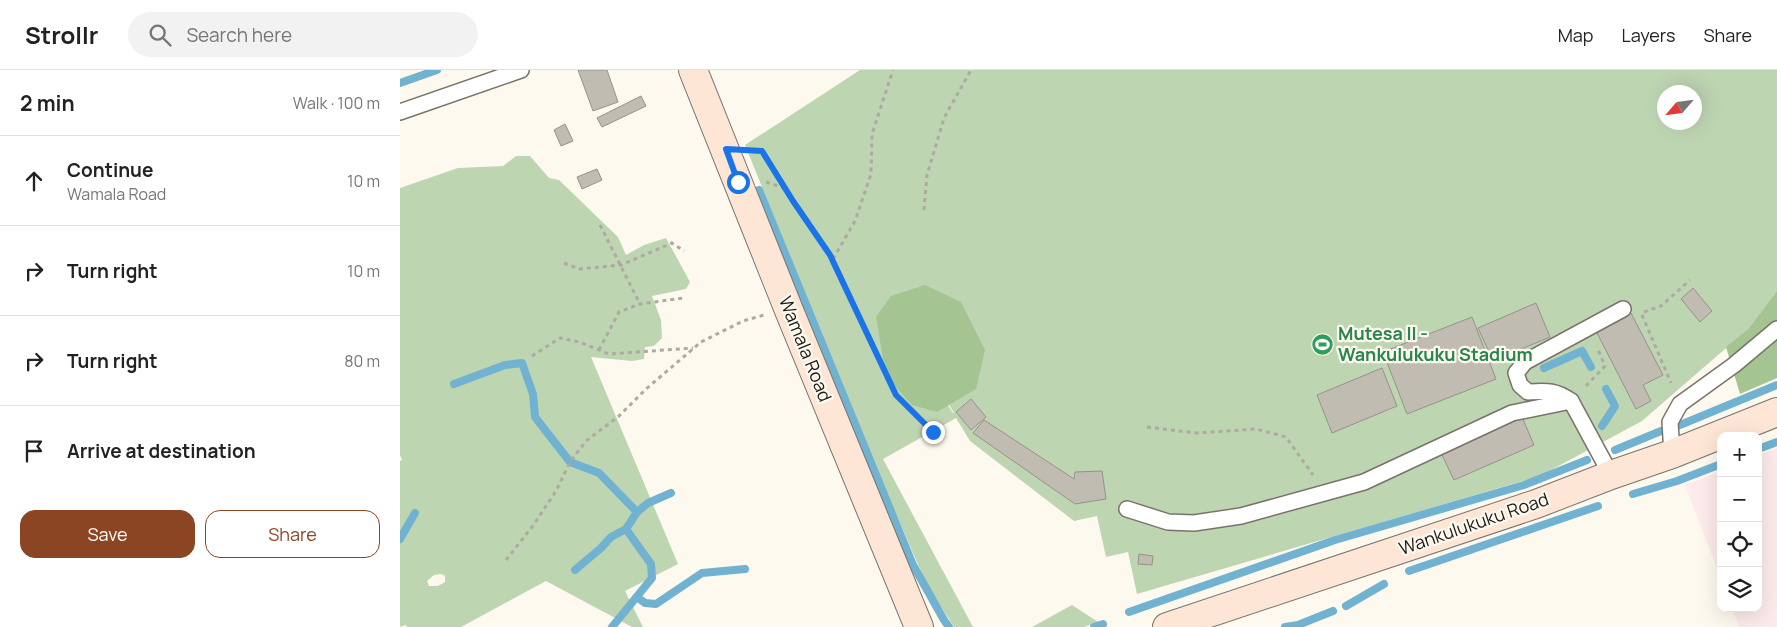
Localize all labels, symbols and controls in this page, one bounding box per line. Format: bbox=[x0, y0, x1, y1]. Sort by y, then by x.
search box bbox=[128, 12, 478, 57]
text: Strollr bbox=[25, 18, 98, 51]
icon: search bbox=[146, 21, 174, 49]
text: Search here bbox=[186, 22, 292, 48]
text: Map bbox=[1558, 23, 1593, 47]
text: Layers bbox=[1621, 23, 1675, 47]
text: Share bbox=[1703, 23, 1752, 47]
north arrow bbox=[1657, 85, 1702, 130]
text: 2 min bbox=[20, 89, 75, 117]
text: Walk · 100 m bbox=[293, 92, 380, 114]
text: Continue bbox=[67, 157, 153, 183]
icon: ahead bbox=[20, 167, 48, 195]
text: 10 m bbox=[347, 170, 380, 192]
route start bbox=[727, 171, 750, 194]
text: Wamala Road bbox=[67, 183, 166, 205]
icon: right bbox=[20, 257, 48, 285]
text: Turn right bbox=[67, 258, 157, 284]
text: 10 m bbox=[347, 260, 380, 282]
street label: Wamala Road bbox=[774, 292, 838, 405]
place label: Mutesa II - Wankulukuku Stadium bbox=[1338, 321, 1533, 366]
sports icon: Mutesa II - Wankulukuku Stadium bbox=[1310, 332, 1334, 356]
icon: right bbox=[20, 347, 48, 375]
text: Turn right bbox=[67, 348, 157, 374]
text: 80 m bbox=[344, 350, 380, 372]
route end bbox=[922, 421, 945, 444]
map controls bbox=[1717, 432, 1762, 612]
button: + bbox=[1717, 432, 1762, 477]
icon: arrive bbox=[20, 437, 48, 465]
text: Arrive at destination bbox=[67, 438, 256, 464]
button: − bbox=[1717, 477, 1762, 522]
street label: Wankulukuku Road bbox=[1396, 486, 1552, 560]
button: Save bbox=[20, 510, 195, 558]
button: Share bbox=[205, 510, 380, 558]
button: locate bbox=[1717, 522, 1762, 567]
button: layers bbox=[1717, 567, 1762, 612]

